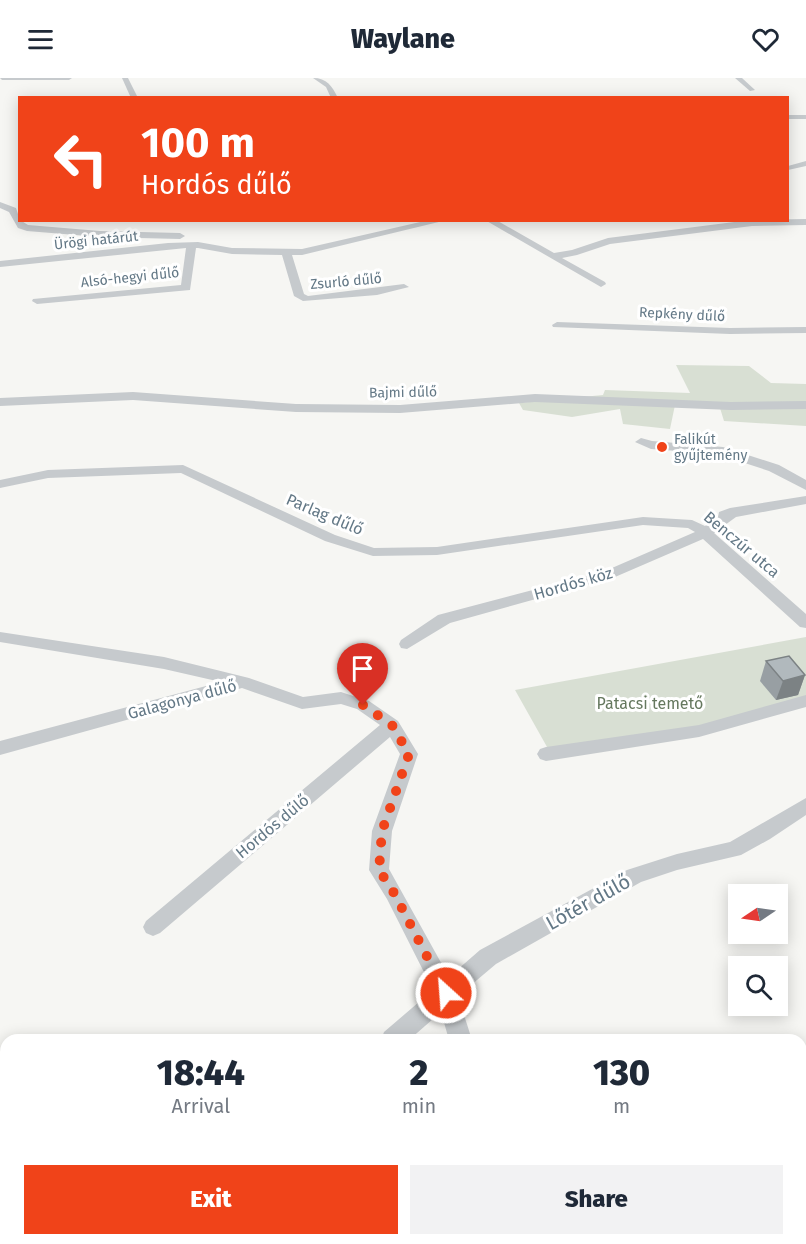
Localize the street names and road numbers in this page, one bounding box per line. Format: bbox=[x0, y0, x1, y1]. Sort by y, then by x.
street label: Ürögi határút bbox=[53, 227, 140, 253]
street label: Alsó-hegyi dűlő bbox=[80, 264, 180, 291]
street label: Zsurló dűlő bbox=[310, 270, 383, 293]
street label: Repkény dűlő bbox=[638, 304, 726, 325]
street label: Bajmi dűlő bbox=[369, 383, 437, 402]
street label: Parlag dűlő bbox=[283, 490, 366, 539]
street label: Benczúr utca bbox=[700, 507, 783, 582]
street label: Hordós köz bbox=[532, 563, 615, 604]
street label: Galagonya dűlő bbox=[126, 676, 239, 723]
street label: Hordós dűlő bbox=[232, 790, 313, 862]
street label: Lőtér dűlő bbox=[541, 869, 635, 935]

